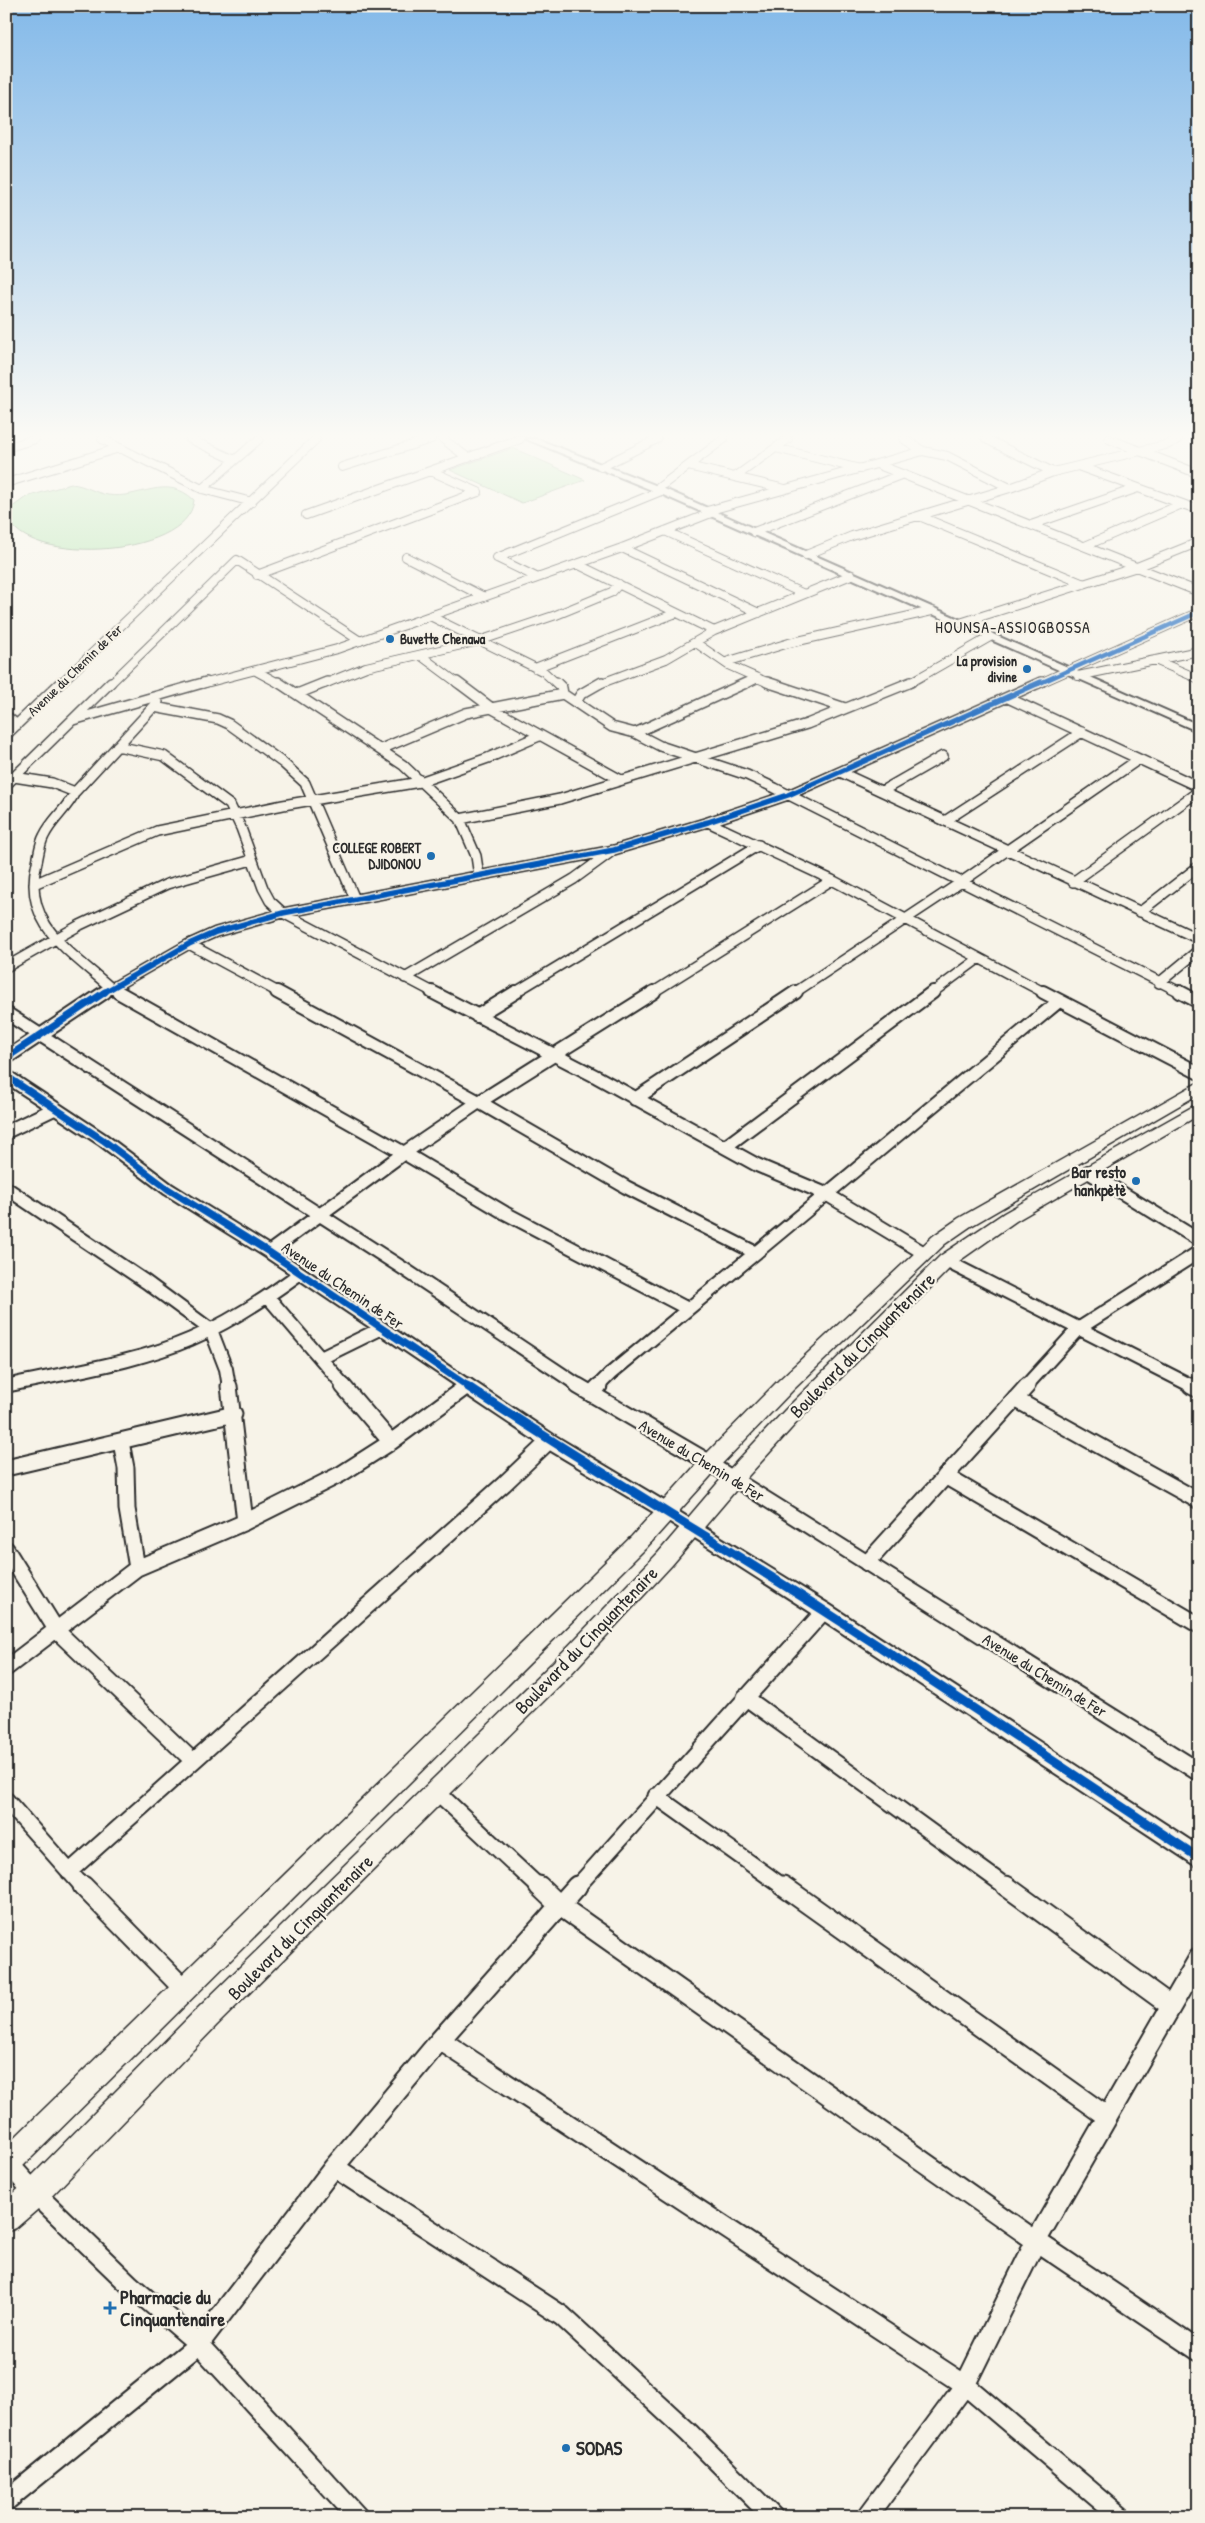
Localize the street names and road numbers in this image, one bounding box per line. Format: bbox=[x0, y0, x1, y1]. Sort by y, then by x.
street label: Avenue du Chemin de Fer bbox=[23, 619, 127, 720]
street label: Avenue du Chemin de Fer bbox=[278, 1236, 408, 1334]
street label: Boulevard du Cinquantenaire bbox=[784, 1266, 941, 1423]
street label: Avenue du Chemin de Fer bbox=[635, 1414, 769, 1506]
street label: Boulevard du Cinquantenaire bbox=[509, 1560, 664, 1720]
street label: Avenue du Chemin de Fer bbox=[979, 1628, 1111, 1722]
street label: Boulevard du Cinquantenaire bbox=[222, 1848, 379, 2005]

